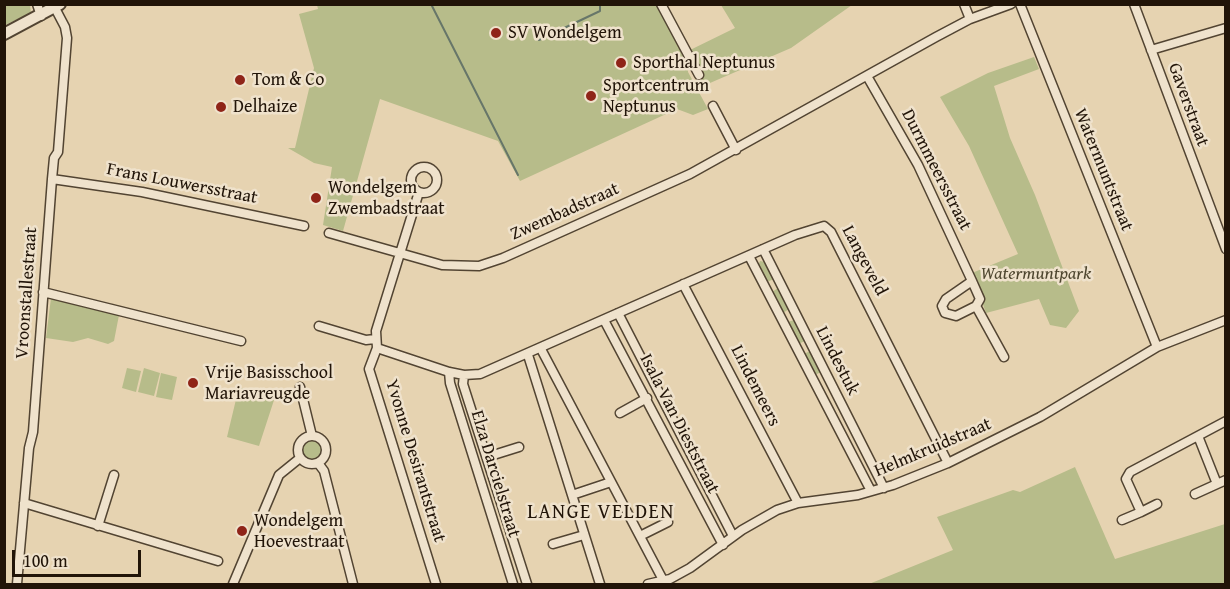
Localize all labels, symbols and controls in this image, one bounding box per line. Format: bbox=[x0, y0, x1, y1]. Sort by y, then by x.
place label: SV Wondelgem bbox=[508, 22, 622, 44]
marker: SV Wondelgem bbox=[489, 26, 503, 40]
place label: Sporthal Neptunus bbox=[633, 52, 775, 74]
marker: Sporthal Neptunus bbox=[614, 56, 628, 70]
street label: Gaverstraat bbox=[1163, 60, 1213, 150]
place label: Tom & Co bbox=[252, 69, 324, 91]
marker: Tom & Co bbox=[233, 73, 247, 87]
place label: Sportcentrum Neptunus bbox=[603, 75, 709, 118]
marker: Sportcentrum Neptunus bbox=[584, 89, 598, 103]
place label: Delhaize bbox=[233, 96, 297, 118]
marker: Delhaize bbox=[214, 100, 228, 114]
street label: Durmmeersstraat bbox=[896, 106, 976, 234]
street label: Watermuntstraat bbox=[1069, 106, 1137, 234]
street label: Frans Louwersstraat bbox=[105, 159, 259, 209]
place label: Wondelgem Zwembadstraat bbox=[328, 177, 445, 219]
street label: Zwembadstraat bbox=[507, 178, 623, 246]
marker: Wondelgem Zwembadstraat bbox=[309, 191, 323, 205]
street label: Langeveld bbox=[837, 222, 891, 300]
street label: Vroonstallestraat bbox=[12, 226, 42, 360]
park label: Watermuntpark bbox=[981, 263, 1091, 285]
street label: Lindestuk bbox=[810, 323, 864, 399]
street label: Lindemeers bbox=[725, 342, 785, 430]
street label: Isala Van Dieststraat bbox=[634, 350, 724, 498]
place label: Vrije Basisschool Mariavreugde bbox=[205, 362, 333, 404]
marker: Vrije Basisschool Mariavreugde bbox=[186, 376, 200, 390]
street label: Yvonne Desirantstraat bbox=[380, 377, 450, 545]
street label: Elza Darcielstraat bbox=[465, 408, 525, 540]
street label: Helmkruidstraat bbox=[871, 414, 995, 482]
district label: LANGE VELDEN bbox=[527, 501, 675, 525]
place label: Wondelgem Hoevestraat bbox=[254, 510, 345, 552]
marker: Wondelgem Hoevestraat bbox=[235, 524, 249, 538]
scale bar bbox=[15, 538, 144, 576]
text: 100 m bbox=[23, 547, 68, 574]

